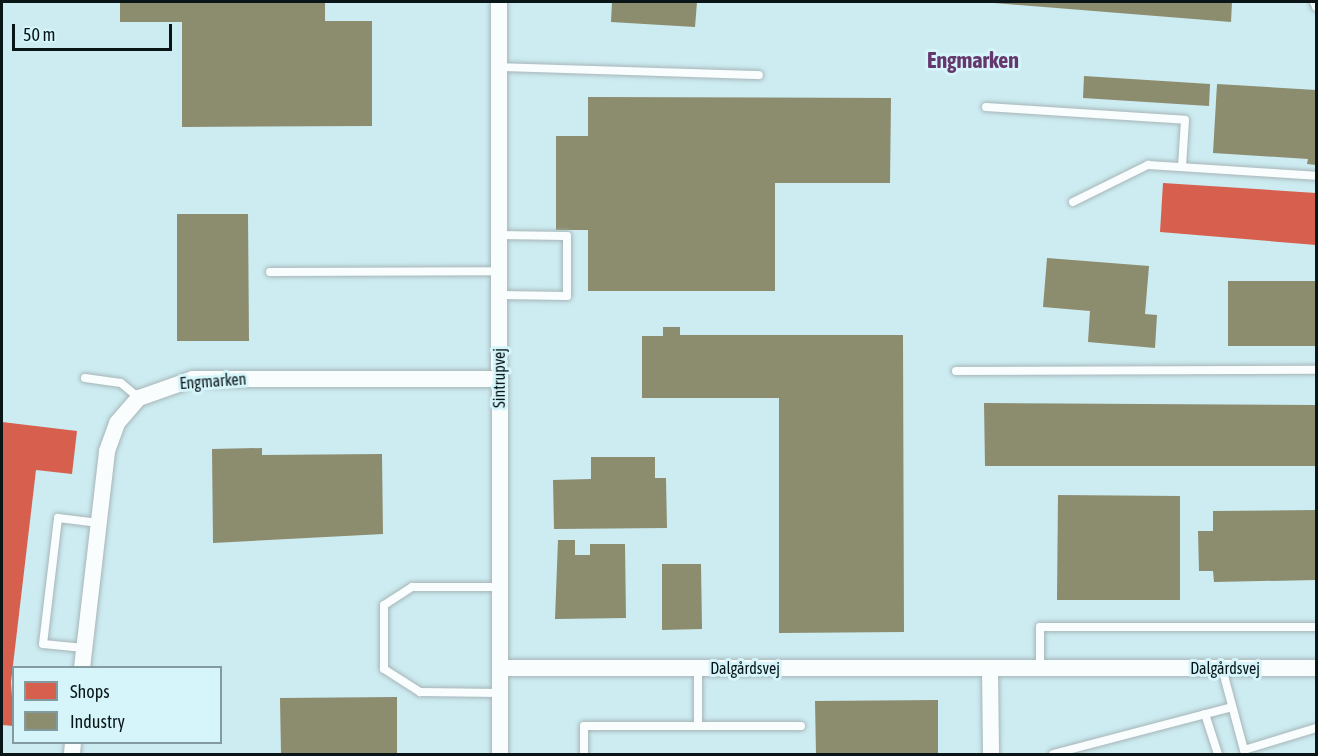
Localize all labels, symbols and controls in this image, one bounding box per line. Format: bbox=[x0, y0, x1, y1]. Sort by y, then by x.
scale bar bbox=[15, 12, 176, 50]
text: 50 m bbox=[23, 24, 55, 45]
district label: Engmarken bbox=[927, 48, 1019, 74]
street label: Sintrupvej bbox=[489, 348, 509, 408]
street label: Engmarken bbox=[179, 369, 247, 393]
street label: Dalgårdsvej bbox=[710, 658, 780, 678]
street label: Dalgårdsvej bbox=[1190, 658, 1260, 678]
legend bbox=[12, 666, 222, 744]
text: Shops bbox=[70, 681, 110, 702]
text: Industry bbox=[70, 711, 125, 732]

